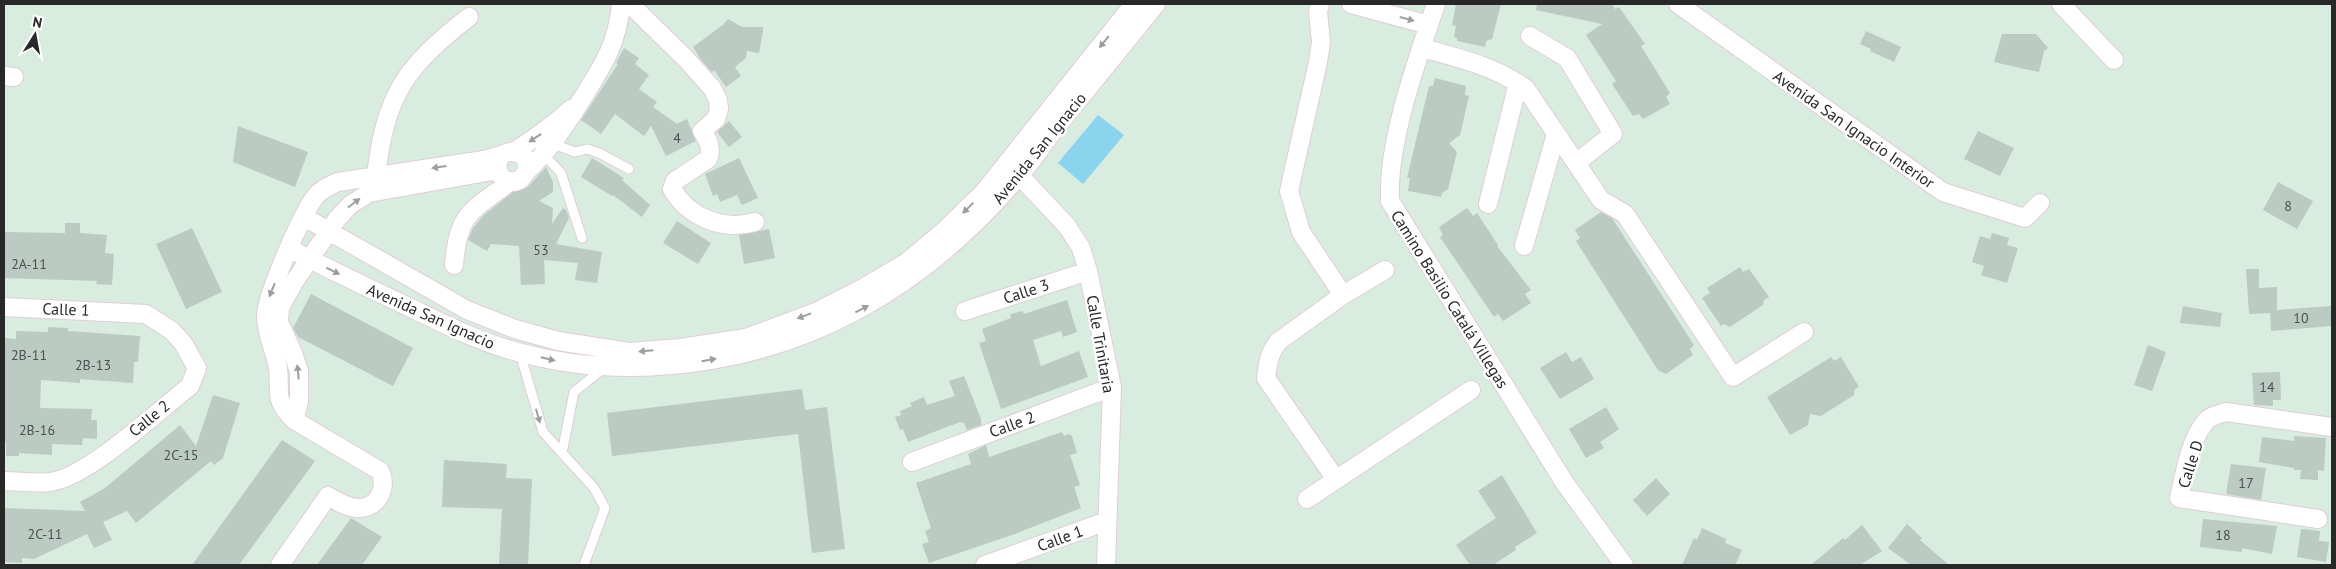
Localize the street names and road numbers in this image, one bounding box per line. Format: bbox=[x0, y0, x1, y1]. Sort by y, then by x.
street label: Avenida San Ignacio Interior bbox=[1769, 66, 1939, 193]
street label: Avenida San Ignacio bbox=[988, 88, 1090, 208]
street label: Camino Basilio Catalá Villegas bbox=[1387, 206, 1513, 392]
street label: Calle 3 bbox=[1000, 274, 1052, 308]
street label: Avenida San Ignacio bbox=[364, 279, 498, 353]
street label: Calle Trinitaria bbox=[1083, 293, 1119, 395]
street label: Calle 1 bbox=[42, 298, 90, 320]
street label: Calle 2 bbox=[124, 395, 174, 441]
street label: Calle 2 bbox=[986, 407, 1038, 441]
street label: Calle D bbox=[2173, 438, 2207, 490]
street label: Calle 1 bbox=[1034, 521, 1086, 555]

